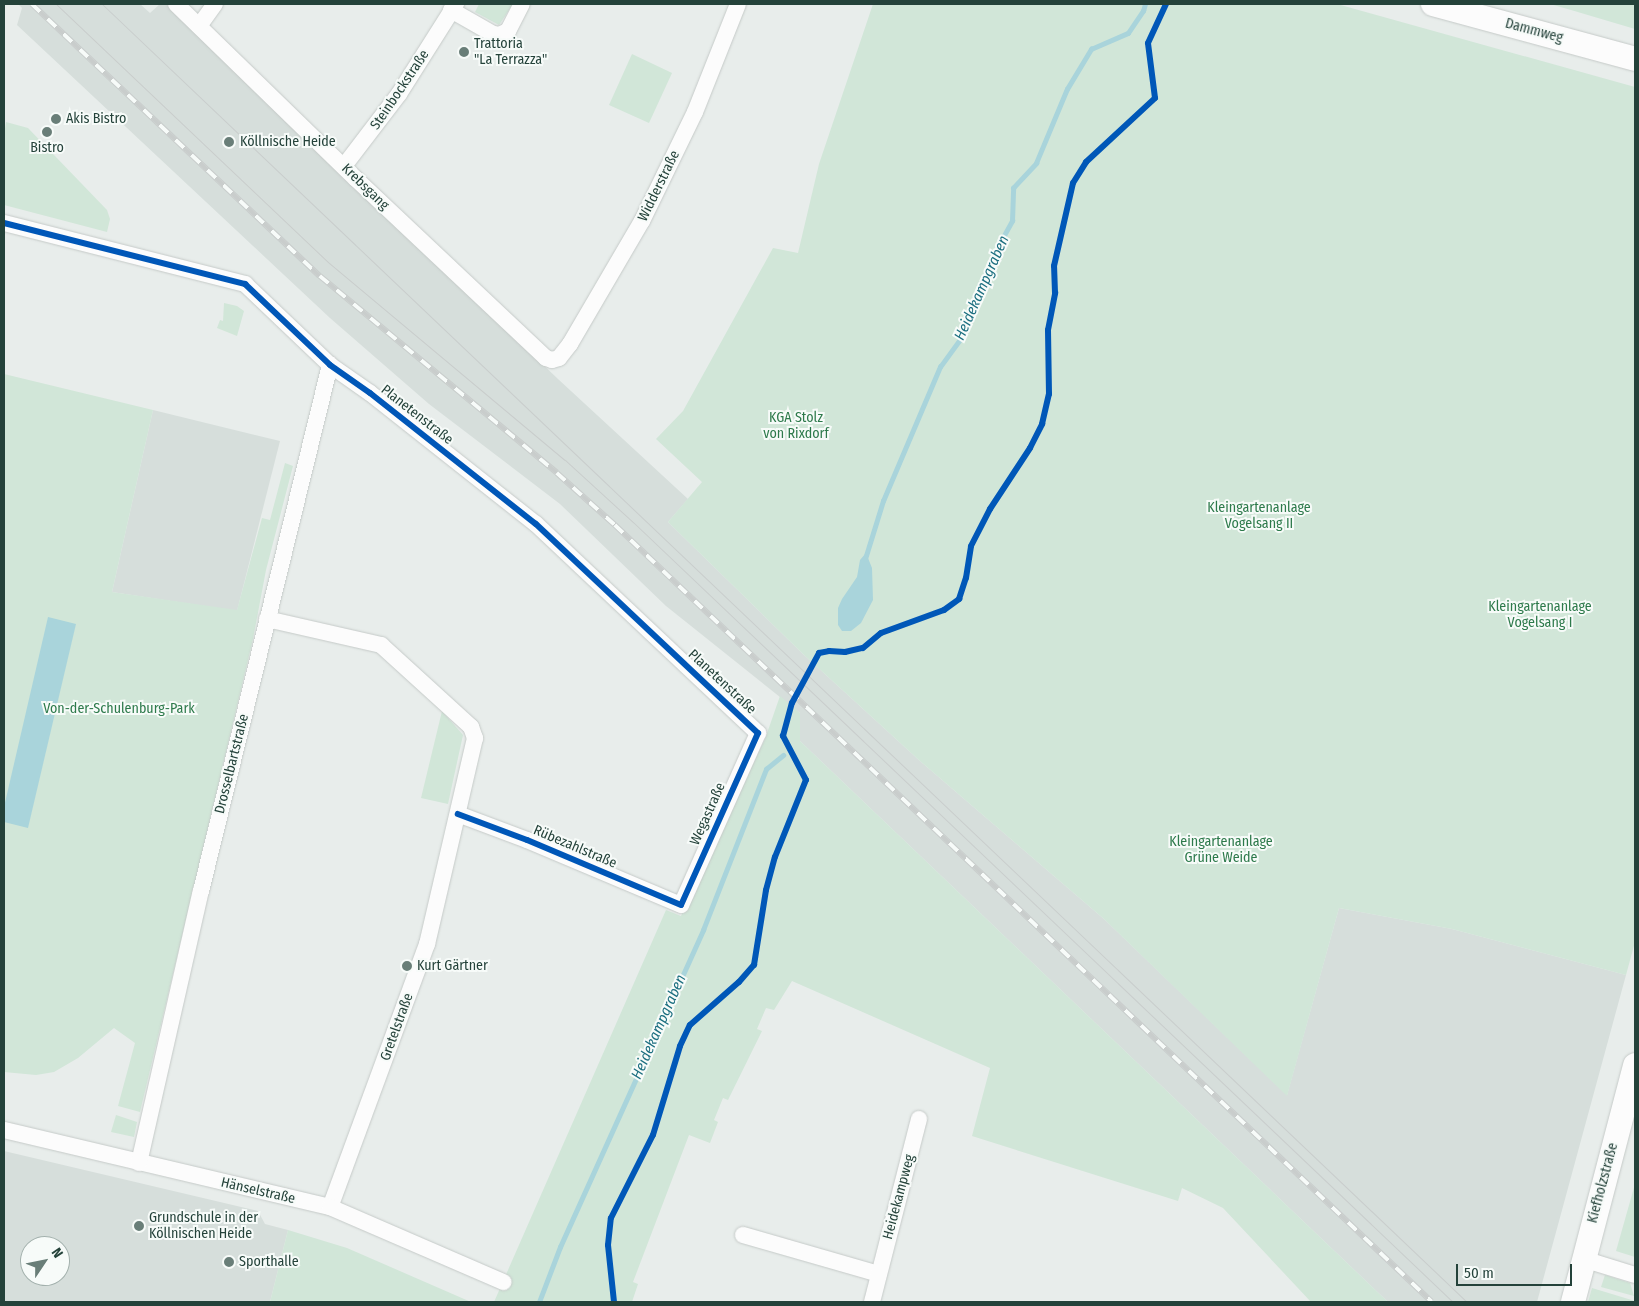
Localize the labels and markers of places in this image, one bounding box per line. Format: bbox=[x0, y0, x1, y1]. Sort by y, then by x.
place label: Trattoria "La Terrazza" bbox=[474, 36, 547, 68]
marker: Trattoria "La Terrazza" bbox=[458, 46, 470, 58]
place label: Akis Bistro bbox=[66, 111, 126, 127]
marker: Akis Bistro bbox=[50, 113, 62, 125]
marker: Bistro bbox=[41, 126, 53, 138]
place label: Köllnische Heide bbox=[240, 134, 336, 150]
marker: Köllnische Heide bbox=[222, 135, 236, 149]
place label: Bistro bbox=[30, 140, 64, 156]
place label: Kurt Gärtner bbox=[417, 958, 488, 974]
marker: Kurt Gärtner bbox=[401, 960, 413, 972]
place label: Grundschule in der Köllnischen Heide bbox=[149, 1210, 258, 1242]
marker: Grundschule in der Köllnischen Heide bbox=[133, 1220, 145, 1232]
place label: Sporthalle bbox=[239, 1254, 299, 1270]
marker: Sporthalle bbox=[223, 1256, 235, 1268]

